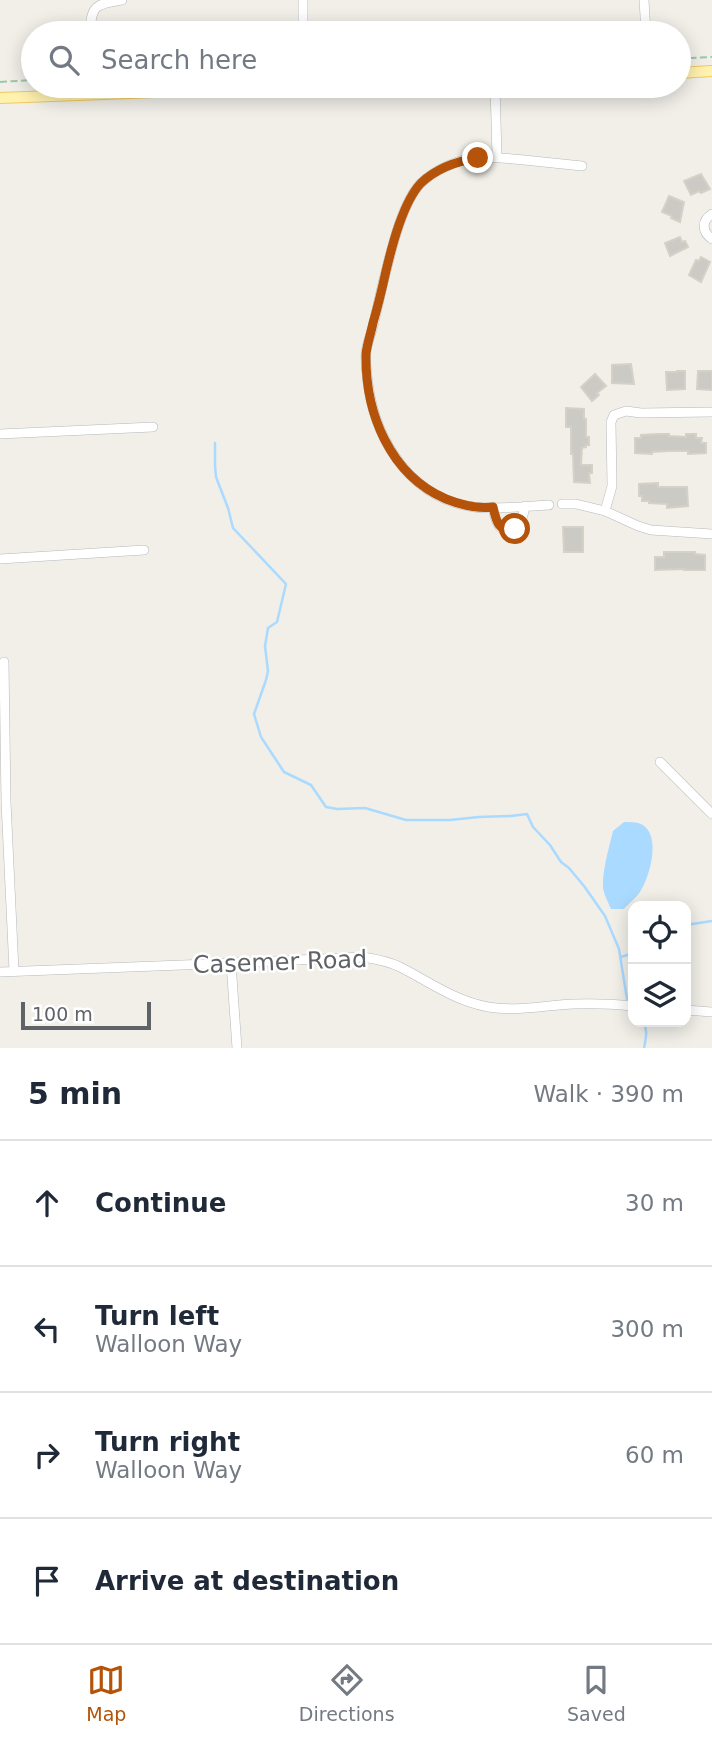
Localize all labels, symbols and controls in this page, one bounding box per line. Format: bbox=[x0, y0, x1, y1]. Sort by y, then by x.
search box bbox=[21, 21, 691, 98]
icon: search bbox=[45, 41, 83, 79]
text: Search here bbox=[101, 45, 257, 75]
route end bbox=[462, 142, 493, 173]
route start bbox=[499, 513, 530, 544]
map controls bbox=[628, 901, 691, 1027]
button: locate bbox=[628, 901, 691, 964]
street label: Casemer Road bbox=[192, 945, 368, 979]
button: layers bbox=[628, 964, 691, 1027]
scale bar bbox=[21, 999, 150, 1031]
text: 100 m bbox=[32, 1003, 93, 1025]
text: 5 min bbox=[28, 1076, 122, 1111]
text: Walk · 390 m bbox=[533, 1081, 684, 1107]
icon: ahead bbox=[28, 1184, 66, 1222]
text: Continue bbox=[95, 1188, 226, 1218]
text: 30 m bbox=[625, 1190, 684, 1216]
text: Turn left bbox=[95, 1301, 219, 1331]
icon: left bbox=[28, 1310, 66, 1348]
text: 300 m bbox=[610, 1316, 684, 1342]
text: Walloon Way bbox=[95, 1331, 242, 1357]
text: Turn right bbox=[95, 1427, 240, 1457]
icon: right bbox=[28, 1436, 66, 1474]
text: 60 m bbox=[625, 1442, 684, 1468]
text: Walloon Way bbox=[95, 1457, 242, 1483]
icon: arrive bbox=[28, 1562, 66, 1600]
text: Arrive at destination bbox=[95, 1566, 399, 1596]
tab: Map bbox=[86, 1661, 126, 1725]
tab: Directions bbox=[299, 1661, 395, 1725]
tab: Saved bbox=[567, 1661, 626, 1725]

